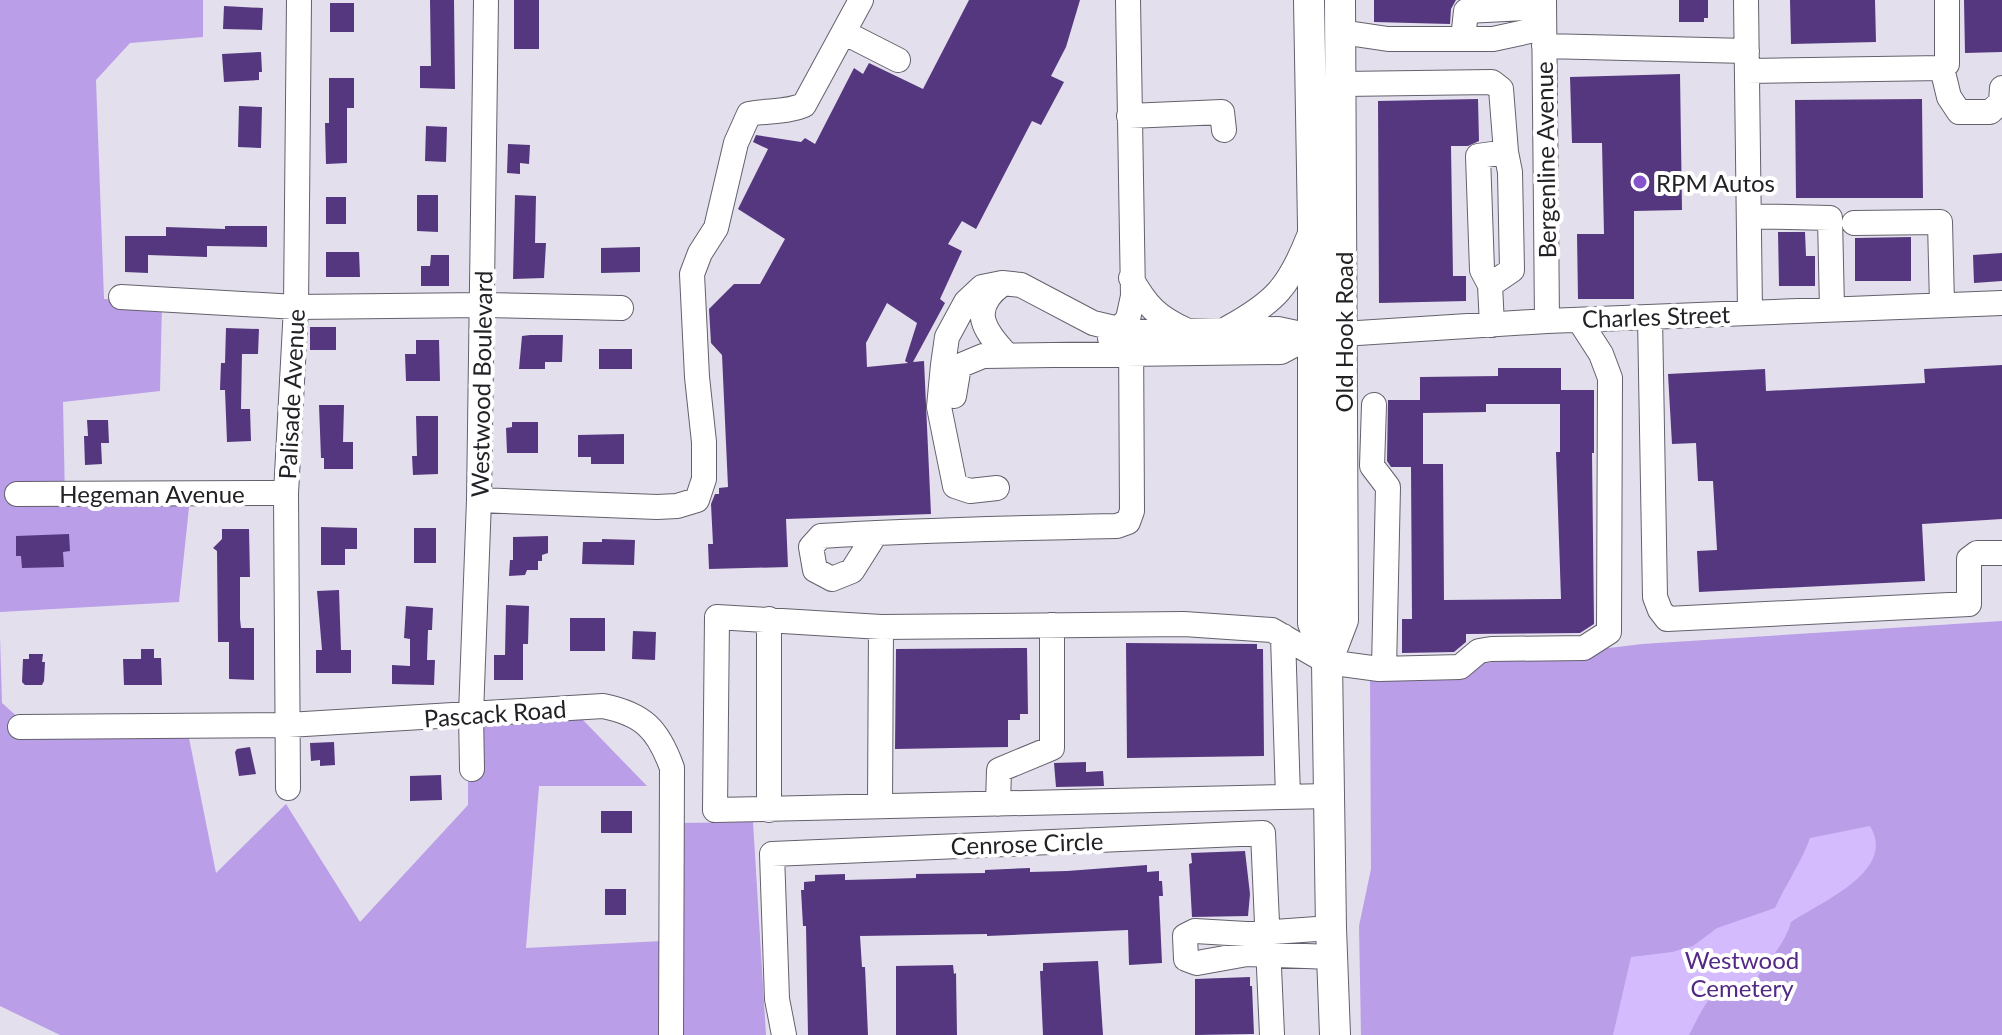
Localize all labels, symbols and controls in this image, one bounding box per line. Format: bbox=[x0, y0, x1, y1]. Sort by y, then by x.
street label: Bergenline Avenue bbox=[1529, 61, 1561, 259]
place label: RPM Autos bbox=[1656, 168, 1775, 197]
marker: RPM Autos bbox=[1631, 173, 1649, 191]
street label: Old Hook Road bbox=[1329, 252, 1358, 412]
street label: Westwood Boulevard bbox=[465, 270, 497, 498]
street label: Charles Street bbox=[1581, 299, 1731, 333]
street label: Palisade Avenue bbox=[272, 308, 310, 480]
street label: Hegeman Avenue bbox=[59, 479, 245, 508]
street label: Pascack Road bbox=[423, 694, 567, 732]
street label: Cenrose Circle bbox=[950, 826, 1104, 860]
park label: Westwood Cemetery bbox=[1685, 945, 1799, 1002]

